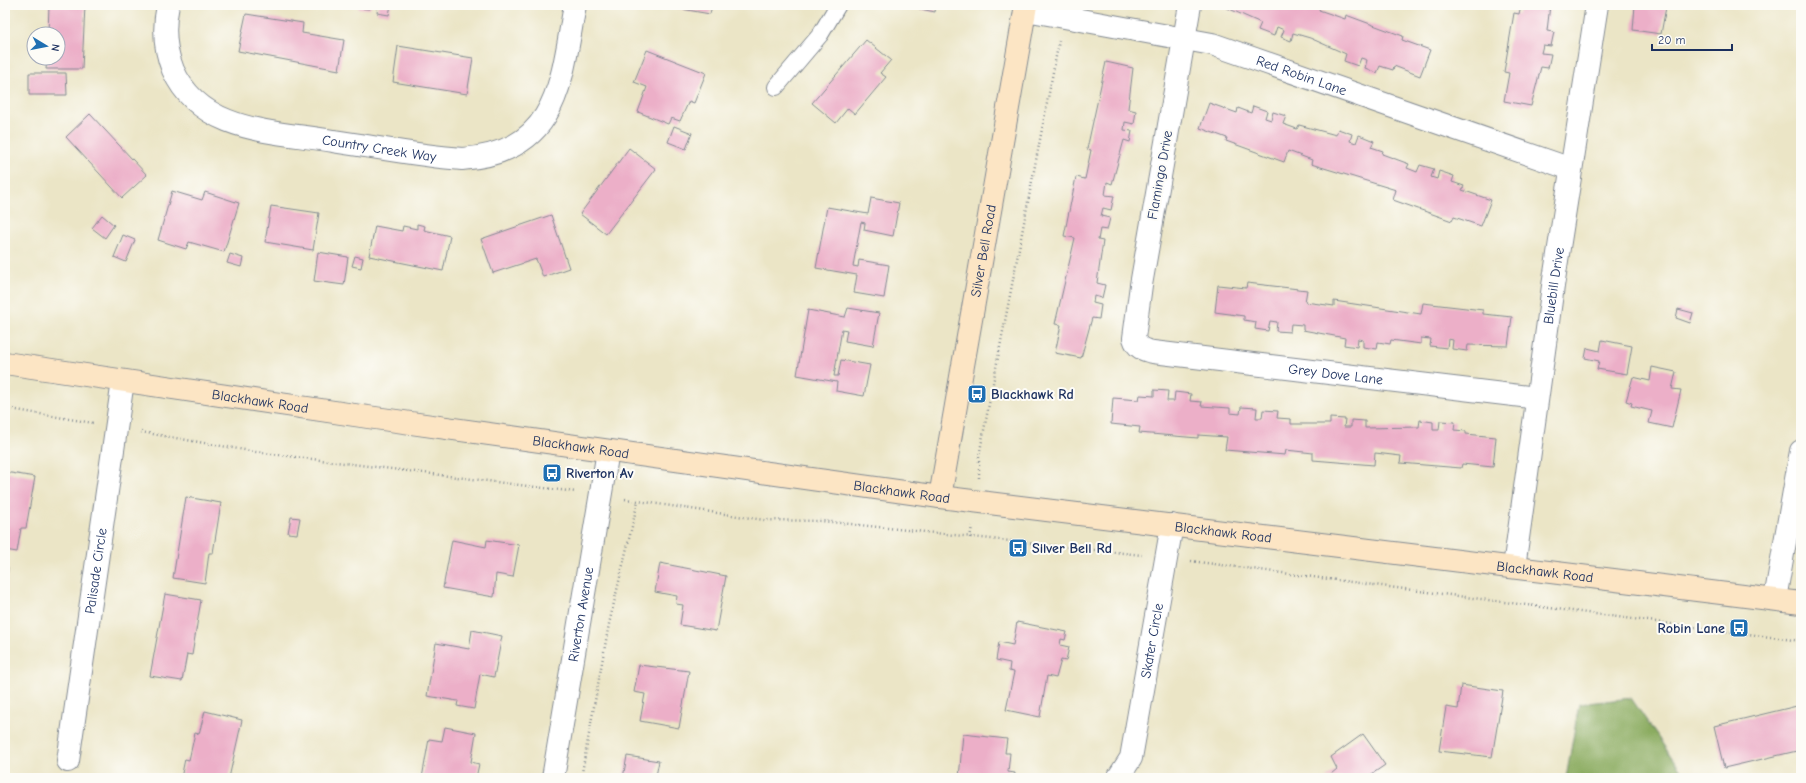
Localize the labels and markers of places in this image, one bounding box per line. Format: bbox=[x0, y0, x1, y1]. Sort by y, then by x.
bus stop icon: Blackhawk Rd bbox=[966, 383, 988, 405]
place label: Blackhawk Rd bbox=[991, 386, 1074, 403]
bus stop icon: Riverton Av bbox=[541, 462, 563, 484]
place label: Riverton Av bbox=[566, 465, 634, 482]
bus stop icon: Silver Bell Rd bbox=[1007, 537, 1029, 559]
place label: Silver Bell Rd bbox=[1032, 540, 1112, 557]
bus stop icon: Robin Lane bbox=[1728, 617, 1750, 639]
place label: Robin Lane bbox=[1657, 620, 1725, 637]

